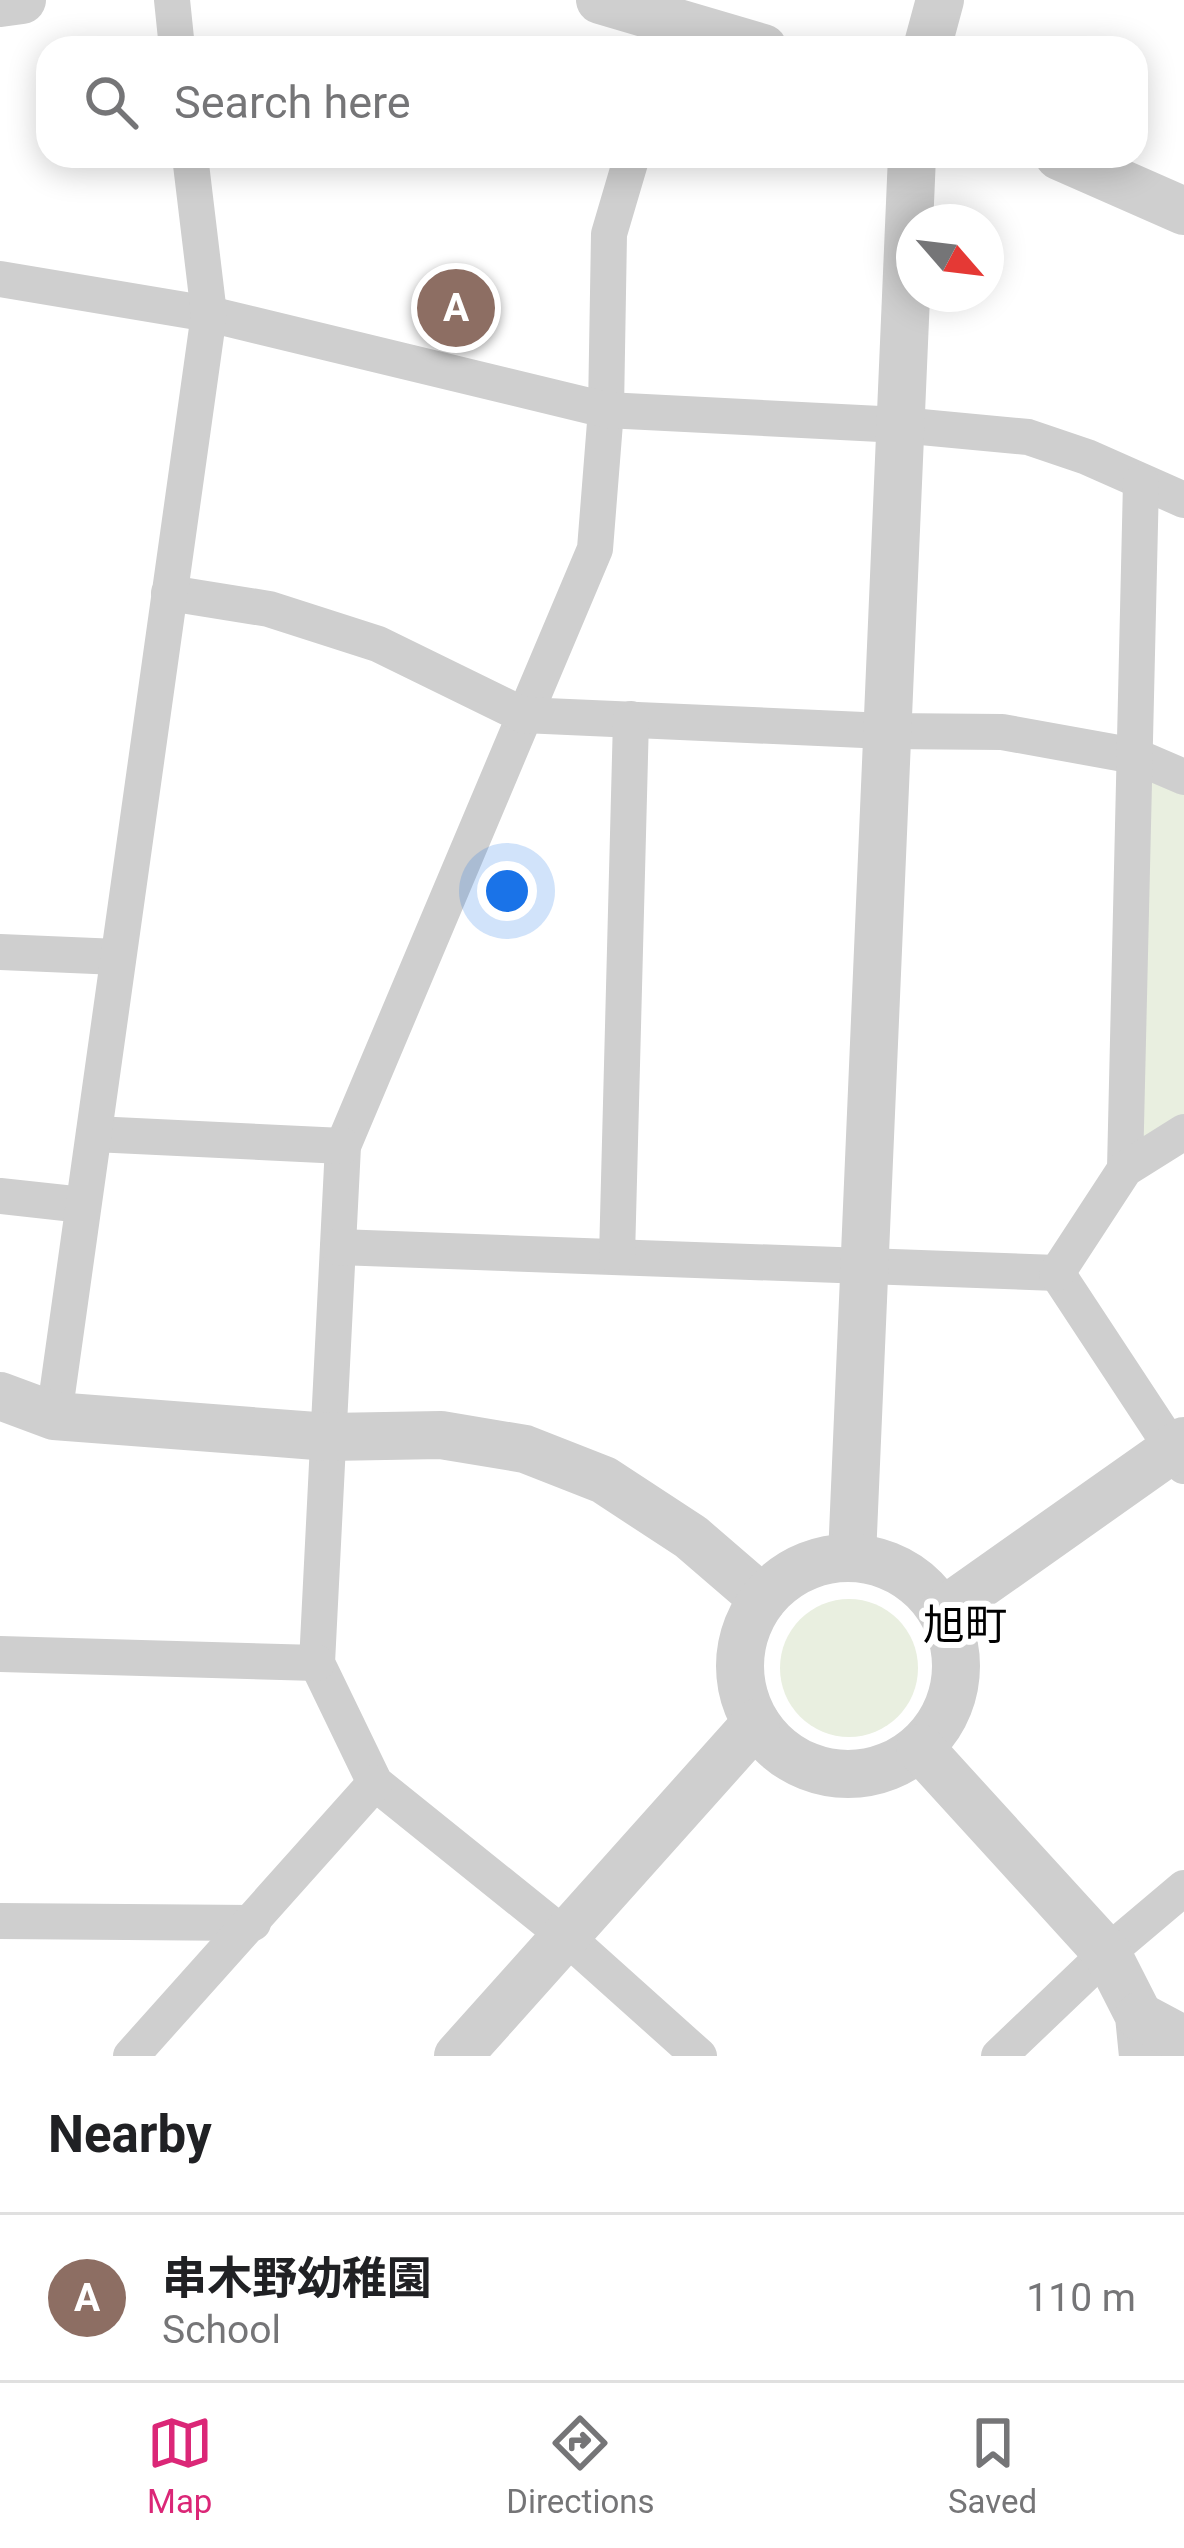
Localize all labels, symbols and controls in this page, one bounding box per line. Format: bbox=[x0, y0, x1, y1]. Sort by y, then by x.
search box bbox=[36, 36, 1148, 168]
icon: search bbox=[78, 69, 144, 135]
text: Search here bbox=[174, 76, 411, 129]
north arrow bbox=[896, 204, 1004, 312]
pin: A bbox=[417, 263, 495, 353]
your location bbox=[477, 861, 537, 921]
district label: 旭町 bbox=[923, 1601, 1007, 1650]
text: Nearby bbox=[48, 2105, 212, 2164]
text: 串木野幼稚園 bbox=[162, 2252, 432, 2305]
text: A bbox=[74, 2275, 100, 2321]
text: 110 m bbox=[1026, 2275, 1136, 2321]
text: School bbox=[162, 2307, 281, 2353]
tab: Map bbox=[147, 2410, 213, 2521]
tab: Directions bbox=[506, 2410, 655, 2521]
tab: Saved bbox=[948, 2410, 1037, 2521]

